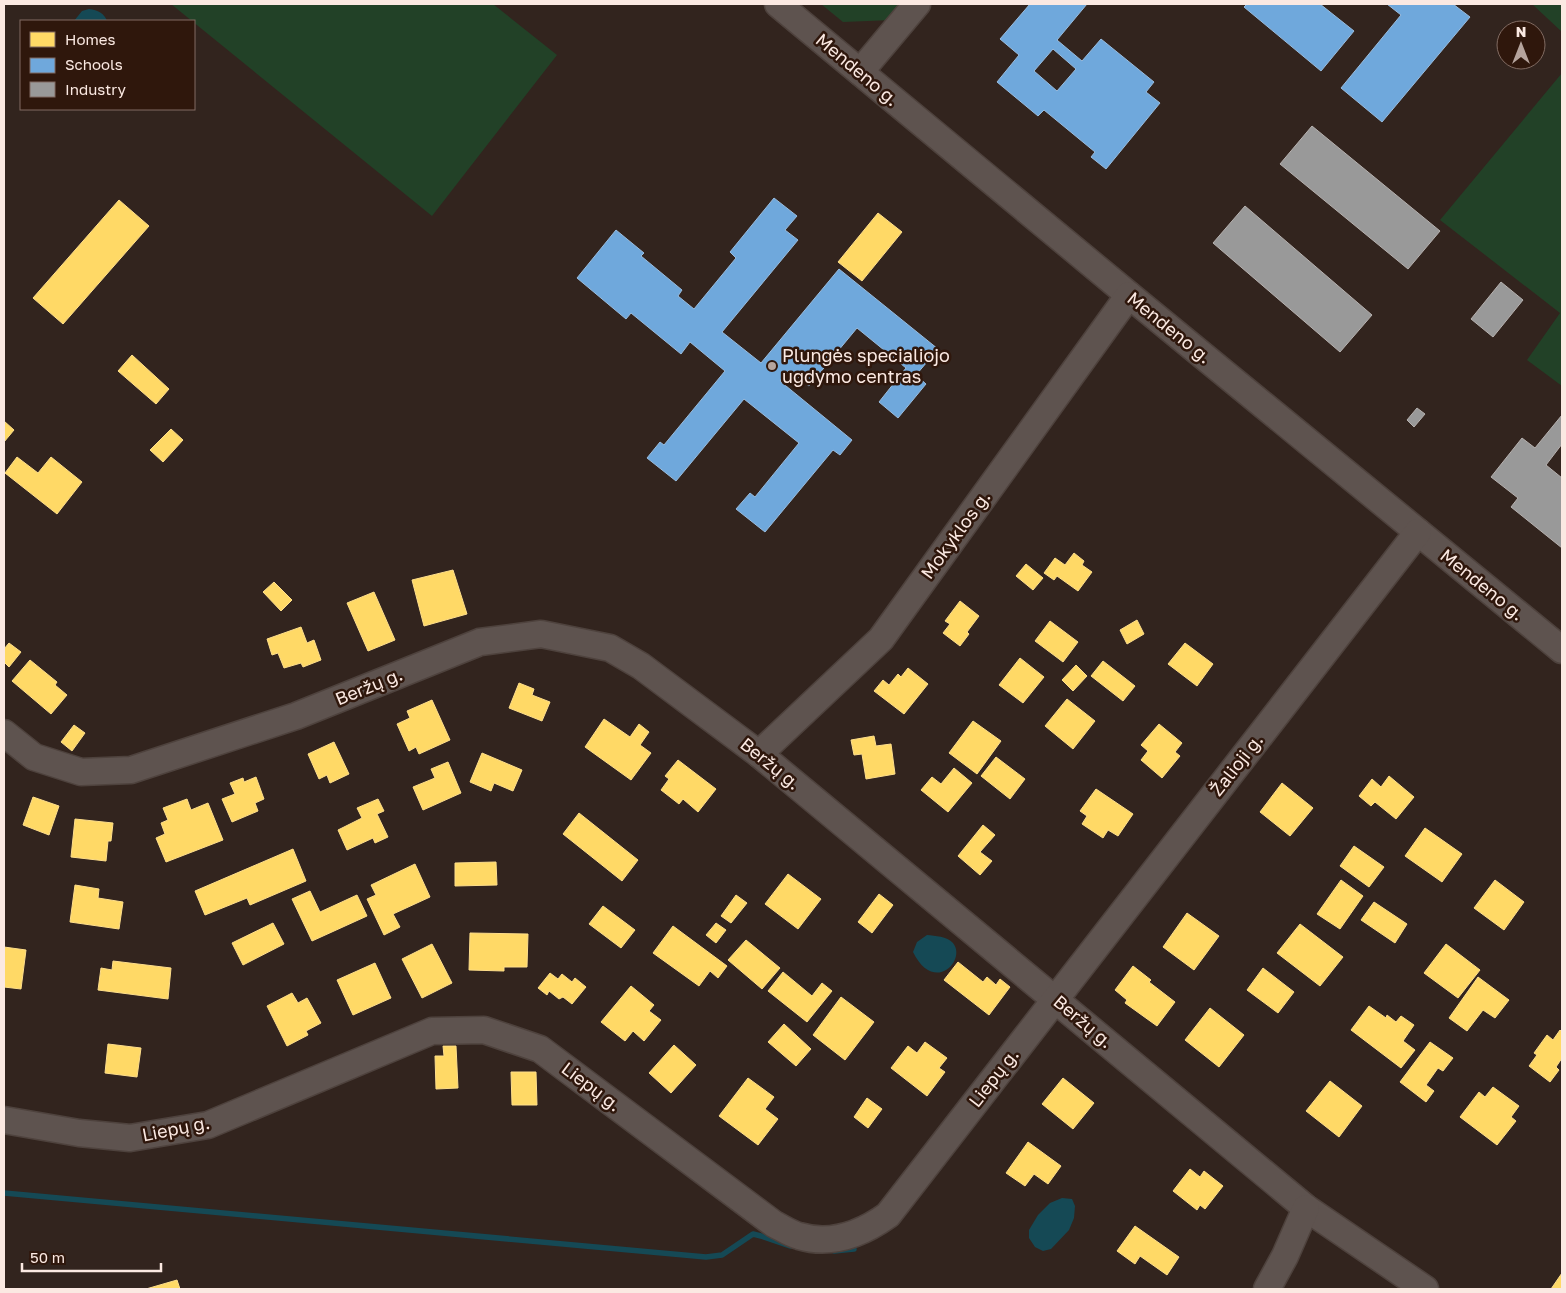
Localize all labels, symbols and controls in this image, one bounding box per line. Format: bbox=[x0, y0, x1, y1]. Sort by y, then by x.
legend bbox=[20, 20, 195, 110]
north arrow bbox=[1496, 20, 1546, 70]
text: N bbox=[1516, 23, 1526, 40]
street label: Mendeno g. bbox=[812, 28, 904, 110]
text: Homes bbox=[65, 30, 115, 48]
text: Schools bbox=[65, 55, 123, 73]
text: Industry bbox=[65, 80, 126, 98]
street label: Mendeno g. bbox=[1123, 287, 1216, 368]
place label: Plungės specialiojo ugdymo centras bbox=[782, 344, 950, 387]
marker: Plungės specialiojo ugdymo centras bbox=[766, 360, 778, 372]
street label: Mokyklos g. bbox=[916, 486, 995, 583]
street label: Mendeno g. bbox=[1436, 544, 1529, 625]
street label: Beržų g. bbox=[332, 663, 406, 710]
street label: Žalioji g. bbox=[1205, 729, 1267, 800]
street label: Beržų g. bbox=[736, 732, 805, 794]
street label: Beržų g. bbox=[1049, 990, 1118, 1052]
street label: Liepų g. bbox=[963, 1044, 1023, 1111]
street label: Liepų g. bbox=[558, 1057, 626, 1116]
street label: Liepų g. bbox=[140, 1111, 212, 1145]
scale bar bbox=[22, 1240, 161, 1272]
text: 50 m bbox=[30, 1248, 65, 1266]

